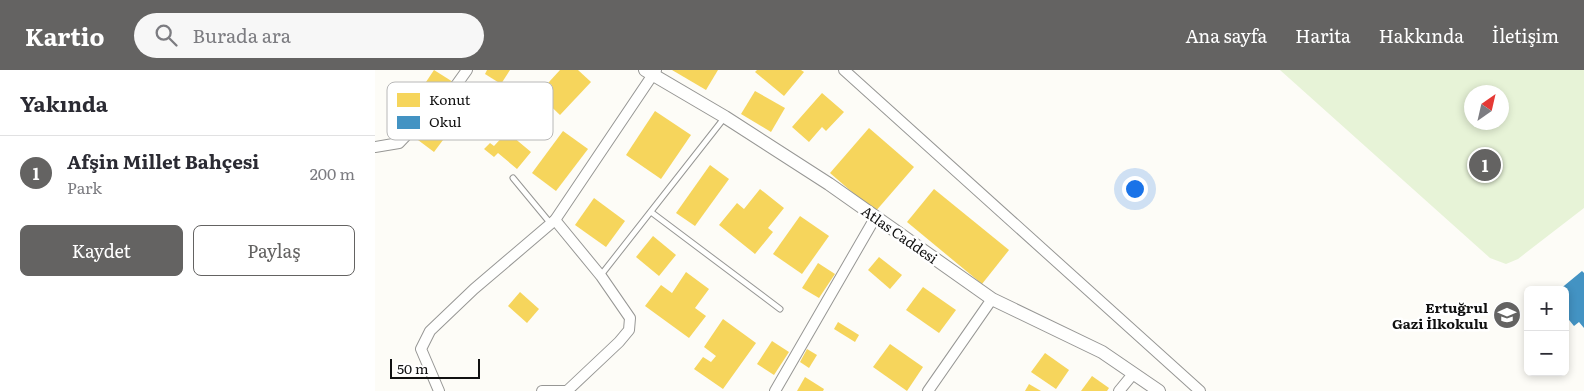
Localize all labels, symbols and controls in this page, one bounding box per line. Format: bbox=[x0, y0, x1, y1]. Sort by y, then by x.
search box bbox=[134, 13, 484, 58]
text: Kartio bbox=[25, 18, 104, 53]
icon: search bbox=[152, 21, 180, 49]
text: Burada ara bbox=[192, 21, 291, 49]
text: Ana sayfa bbox=[1185, 22, 1267, 49]
text: Harita bbox=[1295, 22, 1351, 49]
text: Hakkında bbox=[1379, 22, 1464, 49]
text: İletişim bbox=[1492, 22, 1559, 49]
legend bbox=[387, 82, 553, 140]
north arrow bbox=[1464, 85, 1509, 130]
text: Yakında bbox=[20, 87, 108, 118]
text: Konut bbox=[429, 89, 471, 109]
text: Okul bbox=[429, 111, 462, 131]
pin: 1 bbox=[1469, 146, 1501, 184]
text: Afşin Millet Bahçesi bbox=[67, 147, 259, 175]
text: 1 bbox=[33, 161, 39, 185]
text: 200 m bbox=[310, 161, 355, 185]
text: Park bbox=[67, 175, 102, 199]
your location bbox=[1122, 176, 1148, 202]
street label: Atlas Caddesi bbox=[858, 200, 942, 268]
button: Kaydet bbox=[20, 225, 183, 276]
button: Paylaş bbox=[193, 225, 355, 276]
map controls bbox=[1524, 286, 1569, 376]
button: + bbox=[1524, 286, 1569, 331]
place label: Ertuğrul Gazi İlkokulu bbox=[1392, 297, 1489, 333]
school or university icon: Ertuğrul Gazi İlkokulu bbox=[1492, 300, 1522, 330]
button: − bbox=[1524, 331, 1569, 376]
scale bar bbox=[390, 356, 480, 379]
text: 50 m bbox=[397, 358, 429, 378]

